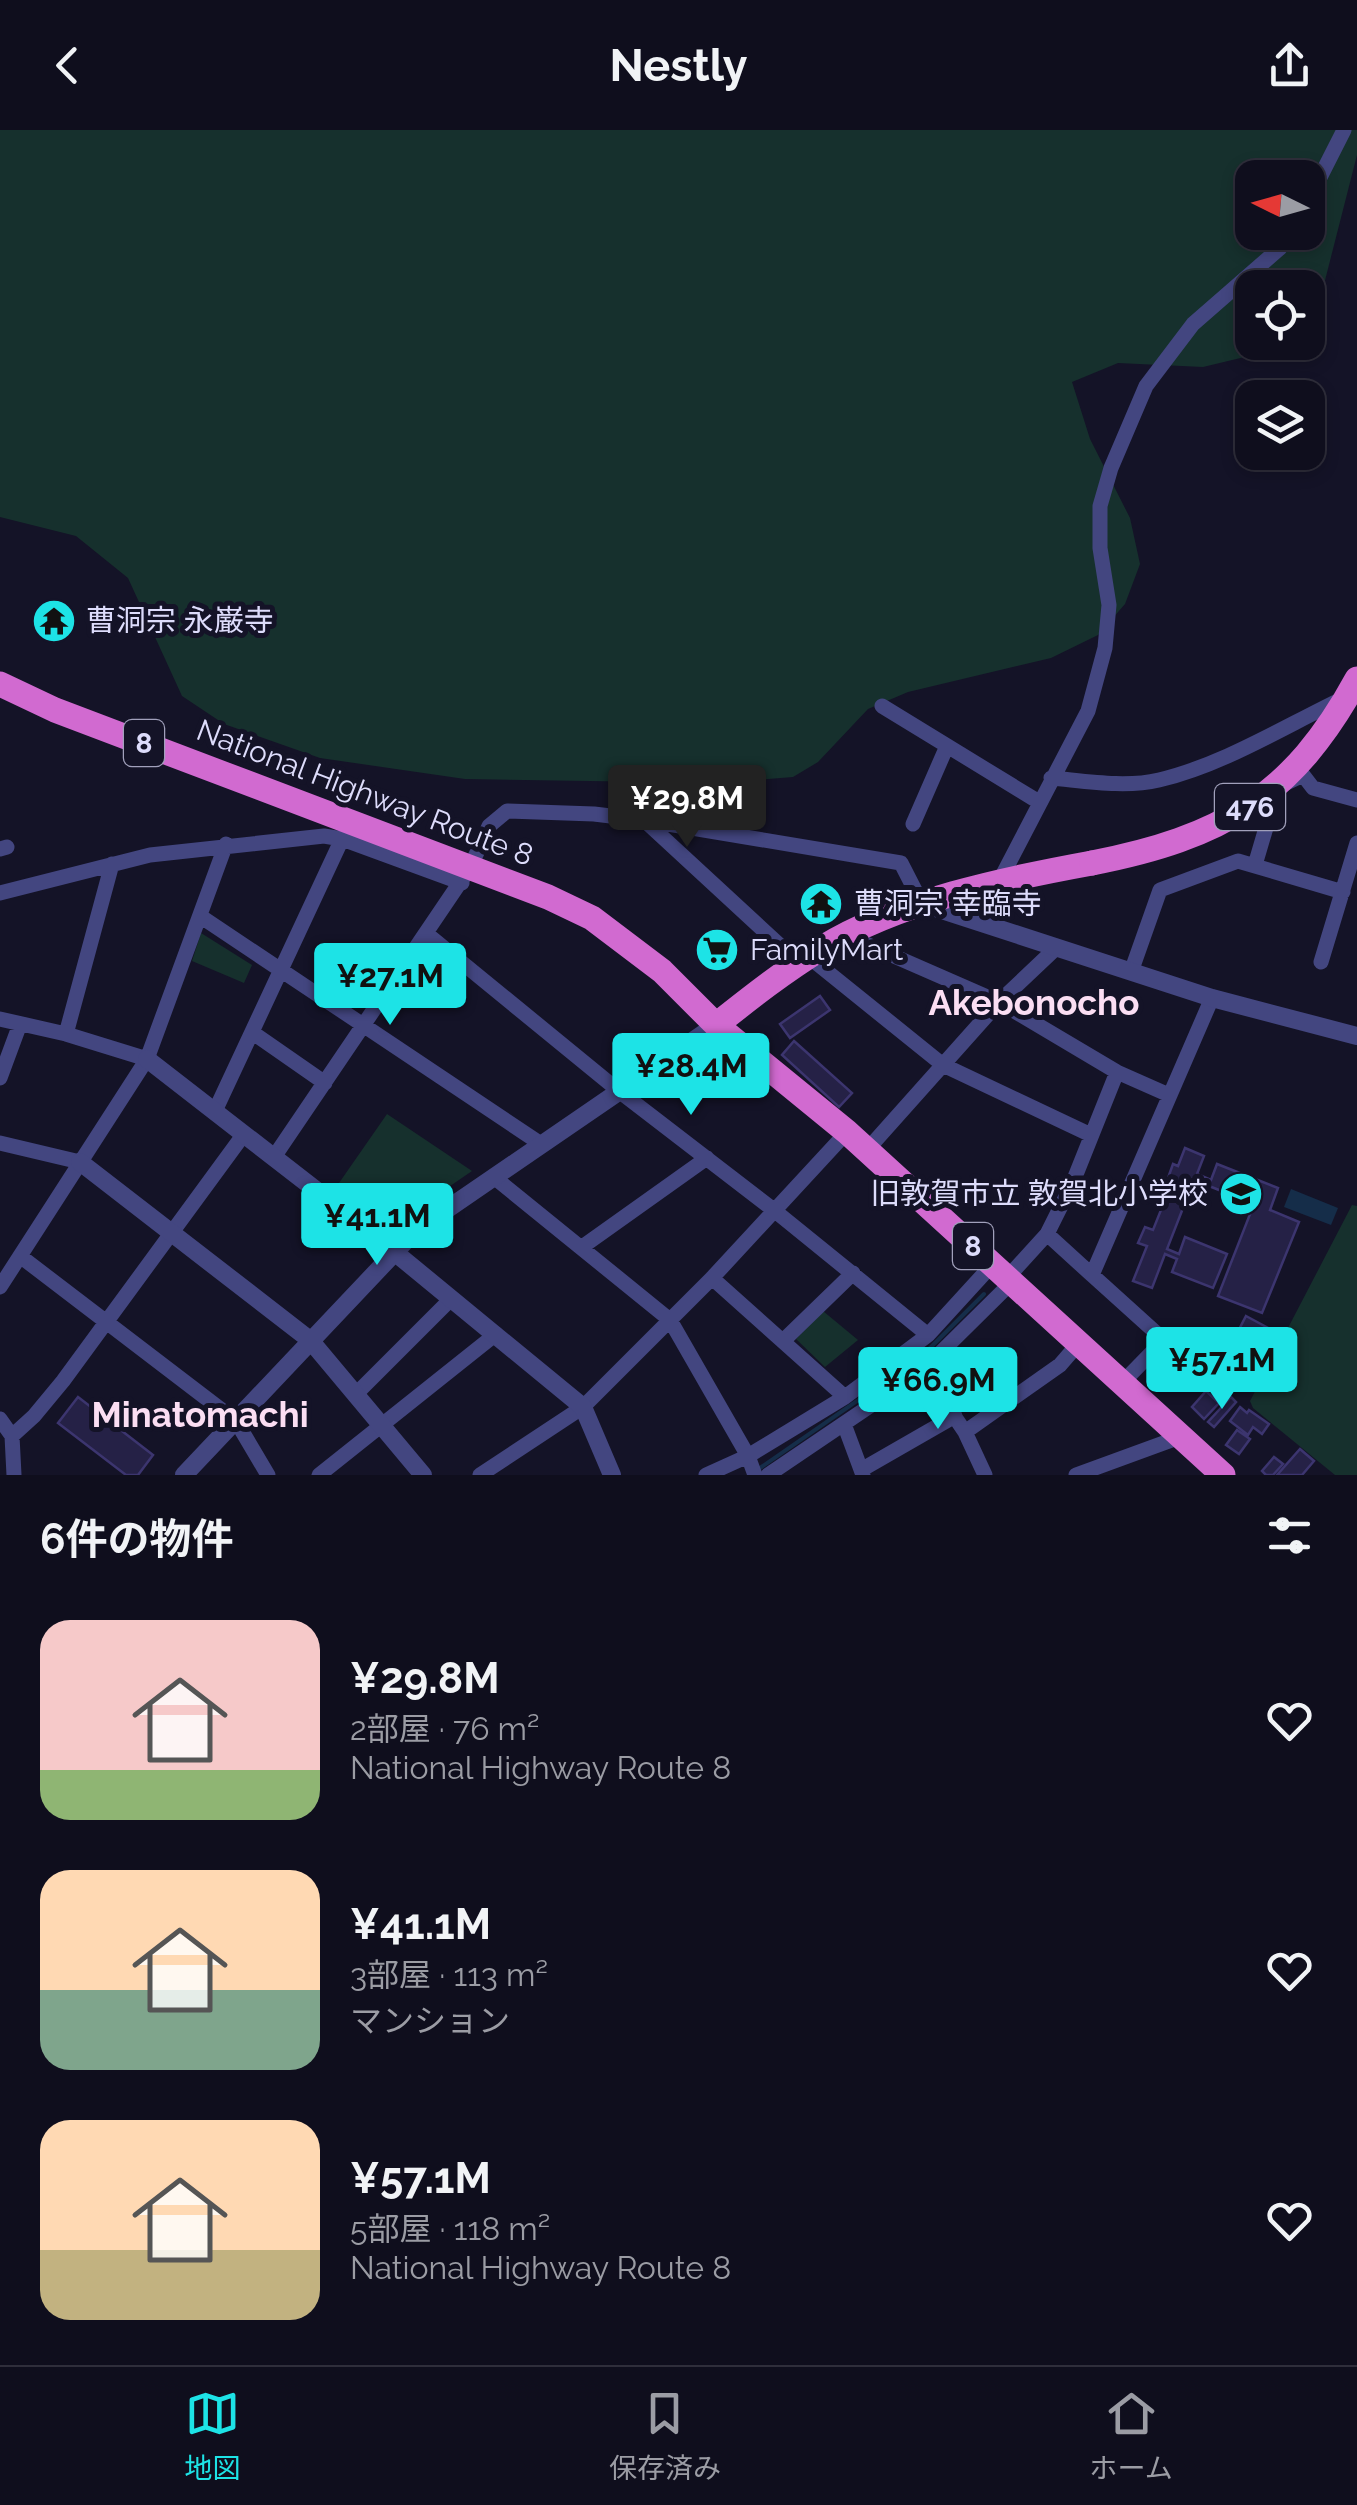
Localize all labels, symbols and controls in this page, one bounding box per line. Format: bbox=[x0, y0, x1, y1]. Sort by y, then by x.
icon: back bbox=[40, 38, 95, 93]
icon: share bbox=[1262, 38, 1317, 93]
text: Nestly bbox=[609, 39, 748, 92]
north arrow bbox=[1235, 160, 1325, 250]
map controls bbox=[1235, 160, 1325, 470]
button: locate bbox=[1235, 270, 1325, 360]
button: layers bbox=[1235, 380, 1325, 470]
temple icon: 曹洞宗 永巌寺 bbox=[31, 598, 77, 644]
place label: 曹洞宗 永巌寺 bbox=[86, 603, 274, 638]
street label: National Highway Route 8 bbox=[192, 712, 538, 873]
road number: 8 bbox=[124, 720, 164, 766]
pin: ¥29.8M bbox=[606, 765, 768, 850]
text: ¥29.8M bbox=[630, 779, 744, 816]
road number: 476 bbox=[1215, 784, 1285, 830]
temple icon: 曹洞宗 幸臨寺 bbox=[798, 881, 844, 927]
place label: 曹洞宗 幸臨寺 bbox=[854, 886, 1042, 921]
supermarket icon: FamilyMart bbox=[694, 927, 740, 973]
place label: FamilyMart bbox=[750, 932, 903, 967]
pin: ¥27.1M bbox=[309, 943, 471, 1028]
text: ¥27.1M bbox=[336, 957, 444, 994]
district label: Akebonocho bbox=[929, 982, 1139, 1023]
pin: ¥28.4M bbox=[610, 1033, 772, 1118]
text: ¥28.4M bbox=[634, 1047, 748, 1084]
school or university icon: 旧敦賀市立 敦賀北小学校 bbox=[1218, 1171, 1264, 1217]
place label: 旧敦賀市立 敦賀北小学校 bbox=[870, 1176, 1208, 1211]
pin: ¥41.1M bbox=[296, 1183, 458, 1268]
text: ¥41.1M bbox=[323, 1197, 431, 1234]
road number: 8 bbox=[953, 1223, 993, 1269]
pin: ¥57.1M bbox=[1141, 1327, 1303, 1412]
text: ¥57.1M bbox=[1168, 1341, 1276, 1378]
pin: ¥66.9M bbox=[857, 1347, 1019, 1432]
text: ¥66.9M bbox=[880, 1361, 996, 1398]
district label: Minatomachi bbox=[91, 1394, 309, 1435]
icon: filters bbox=[1262, 1508, 1317, 1563]
text: 6件の物件 bbox=[40, 1515, 234, 1564]
text: ¥29.8M bbox=[350, 1654, 499, 1703]
icon: home bbox=[120, 1660, 240, 1780]
icon: heart bbox=[1262, 1693, 1317, 1748]
text: 2部屋 · 76 m² bbox=[350, 1710, 539, 1747]
text: National Highway Route 8 bbox=[350, 1749, 731, 1786]
text: ¥41.1M bbox=[350, 1900, 491, 1949]
icon: home bbox=[120, 1910, 240, 2030]
icon: heart bbox=[1262, 1943, 1317, 1998]
text: 3部屋 · 113 m² bbox=[350, 1956, 548, 1993]
text: マンション bbox=[350, 2002, 510, 2039]
text: ¥57.1M bbox=[350, 2154, 491, 2203]
icon: home bbox=[120, 2160, 240, 2280]
icon: heart bbox=[1262, 2193, 1317, 2248]
text: 5部屋 · 118 m² bbox=[350, 2210, 550, 2247]
text: National Highway Route 8 bbox=[350, 2249, 731, 2286]
tab: 地図 bbox=[184, 2386, 240, 2486]
tab: 保存済み bbox=[609, 2386, 721, 2486]
tab: ホーム bbox=[1090, 2386, 1173, 2486]

